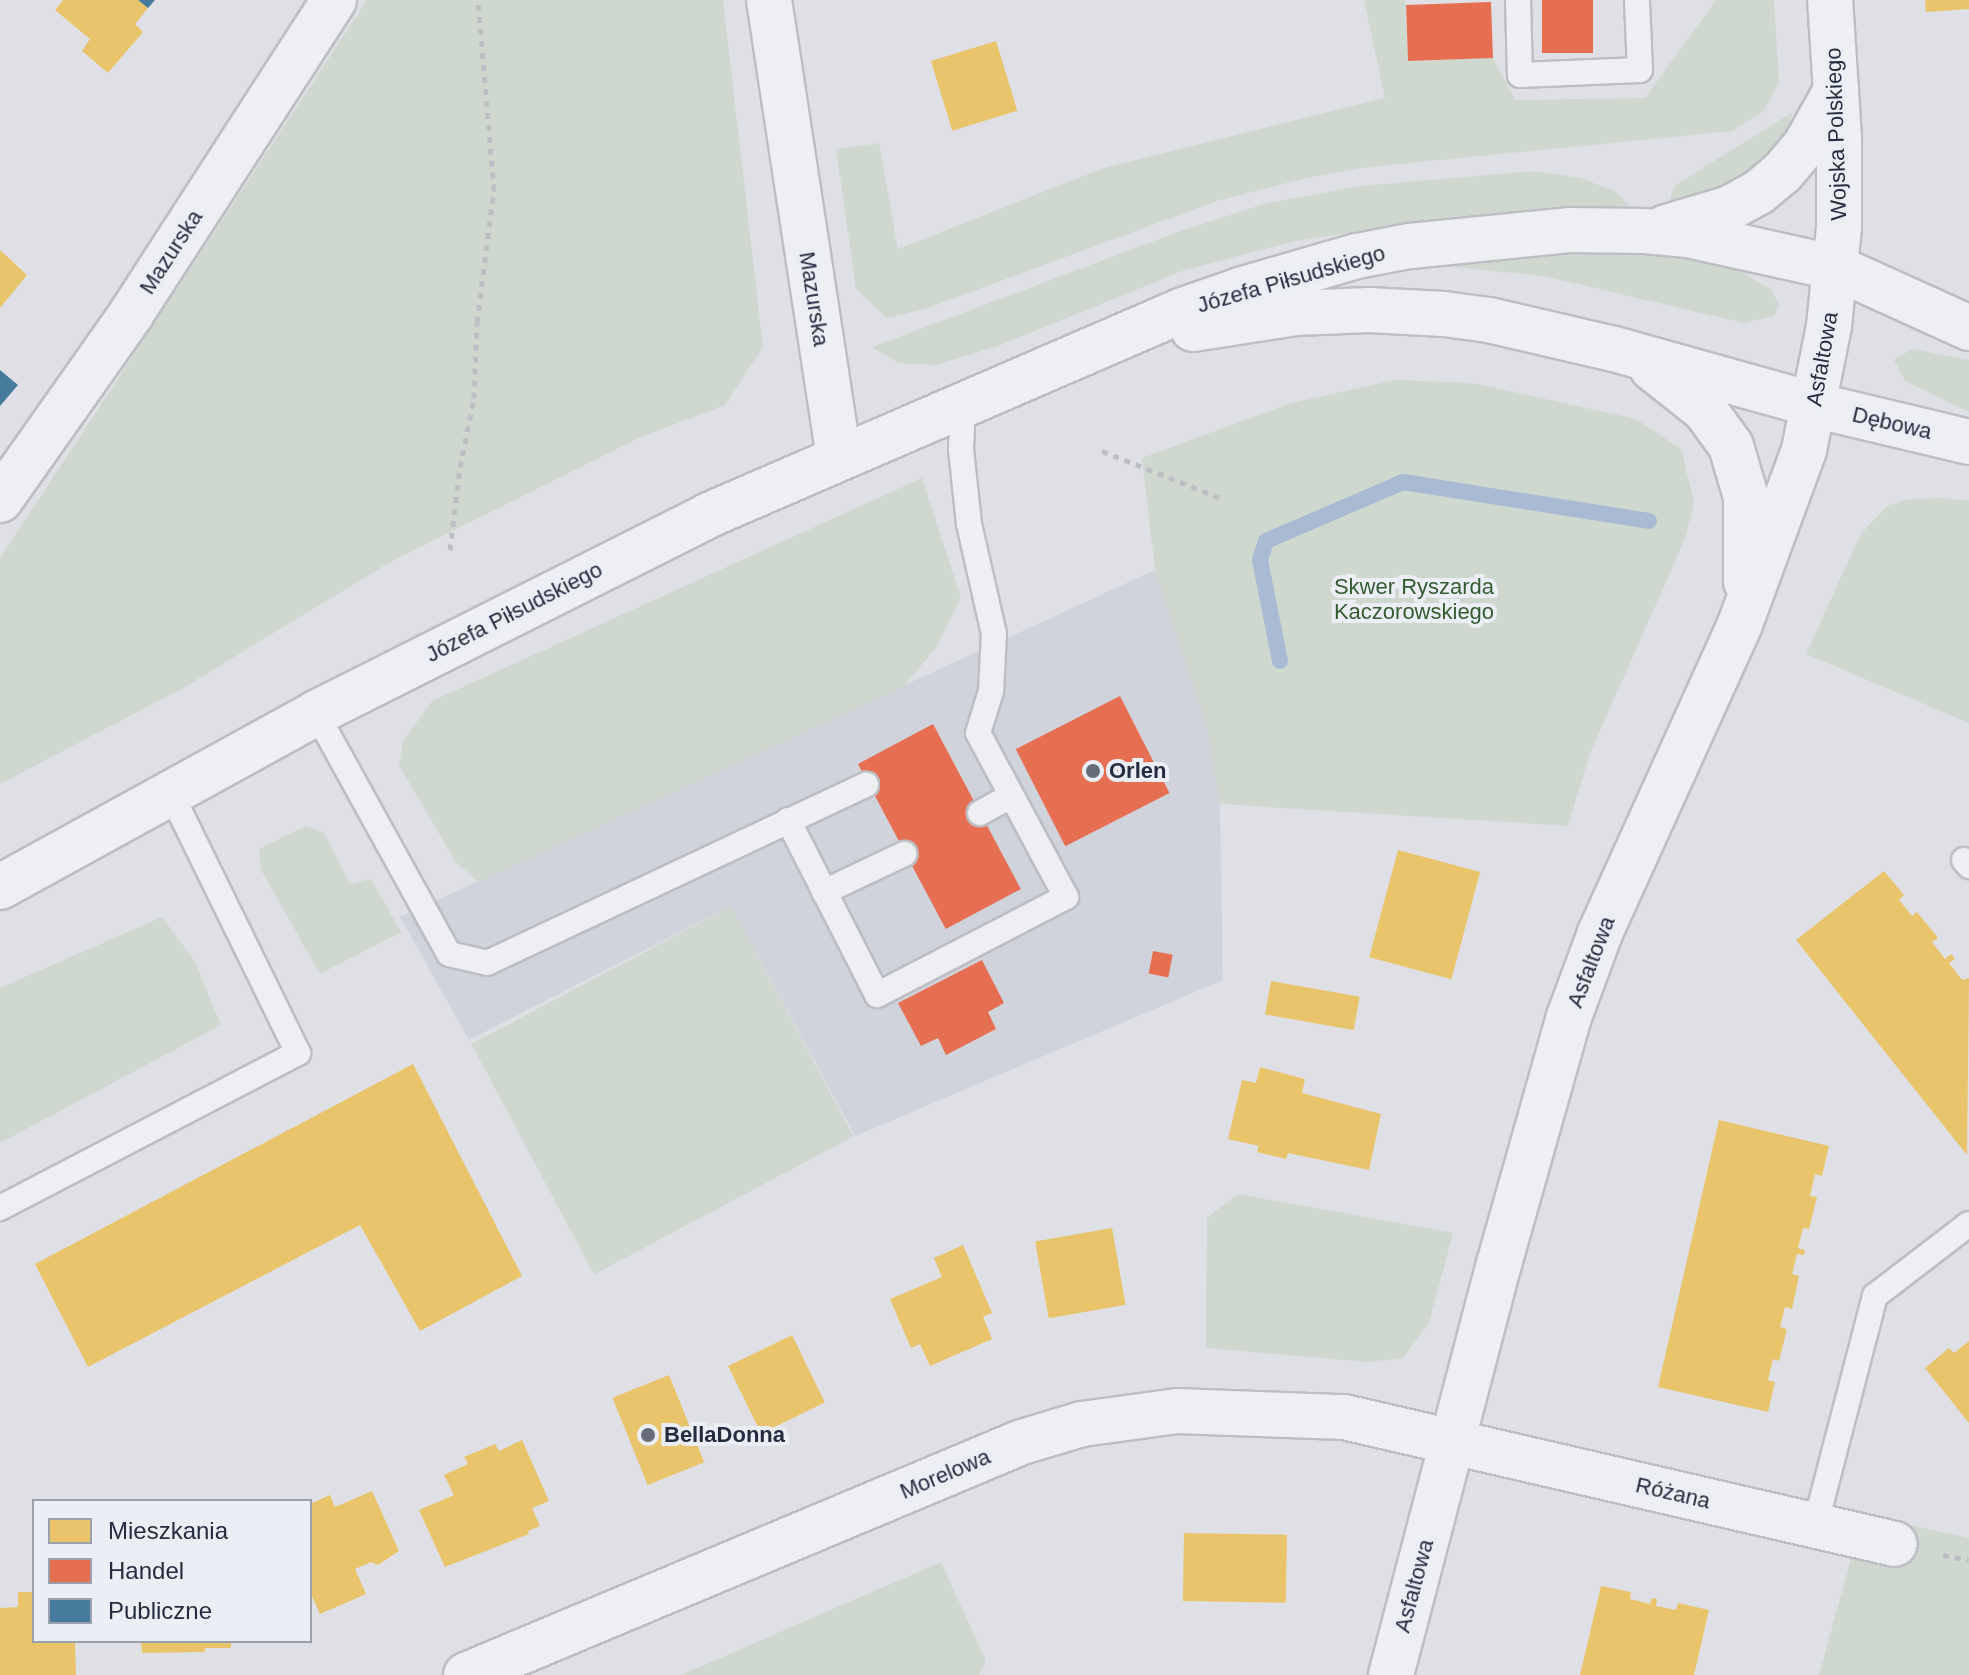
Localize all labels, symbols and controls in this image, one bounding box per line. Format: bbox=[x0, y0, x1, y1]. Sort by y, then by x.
street label: Wojska Polskiego bbox=[1820, 47, 1852, 221]
street label: Mazurska bbox=[134, 205, 208, 299]
street label: Józefa Piłsudskiego bbox=[1194, 240, 1388, 318]
street label: Mazurska bbox=[794, 250, 834, 348]
street label: Asfaltowa bbox=[1801, 310, 1843, 408]
street label: Dębowa bbox=[1850, 401, 1934, 445]
street label: Józefa Piłsudskiego bbox=[421, 556, 607, 668]
park label: Skwer Ryszarda Kaczorowskiego bbox=[1334, 573, 1494, 624]
place label: Orlen bbox=[1109, 758, 1166, 784]
marker: Orlen bbox=[1084, 762, 1102, 780]
street label: Asfaltowa bbox=[1562, 913, 1620, 1011]
place label: BellaDonna bbox=[664, 1422, 785, 1448]
marker: BellaDonna bbox=[639, 1426, 657, 1444]
street label: Morelowa bbox=[896, 1443, 994, 1505]
street label: Różana bbox=[1633, 1472, 1713, 1514]
legend bbox=[32, 1499, 312, 1643]
text: Mieszkania bbox=[108, 1517, 228, 1544]
street label: Asfaltowa bbox=[1389, 1537, 1439, 1635]
text: Handel bbox=[108, 1557, 184, 1584]
text: Publiczne bbox=[108, 1597, 212, 1624]

